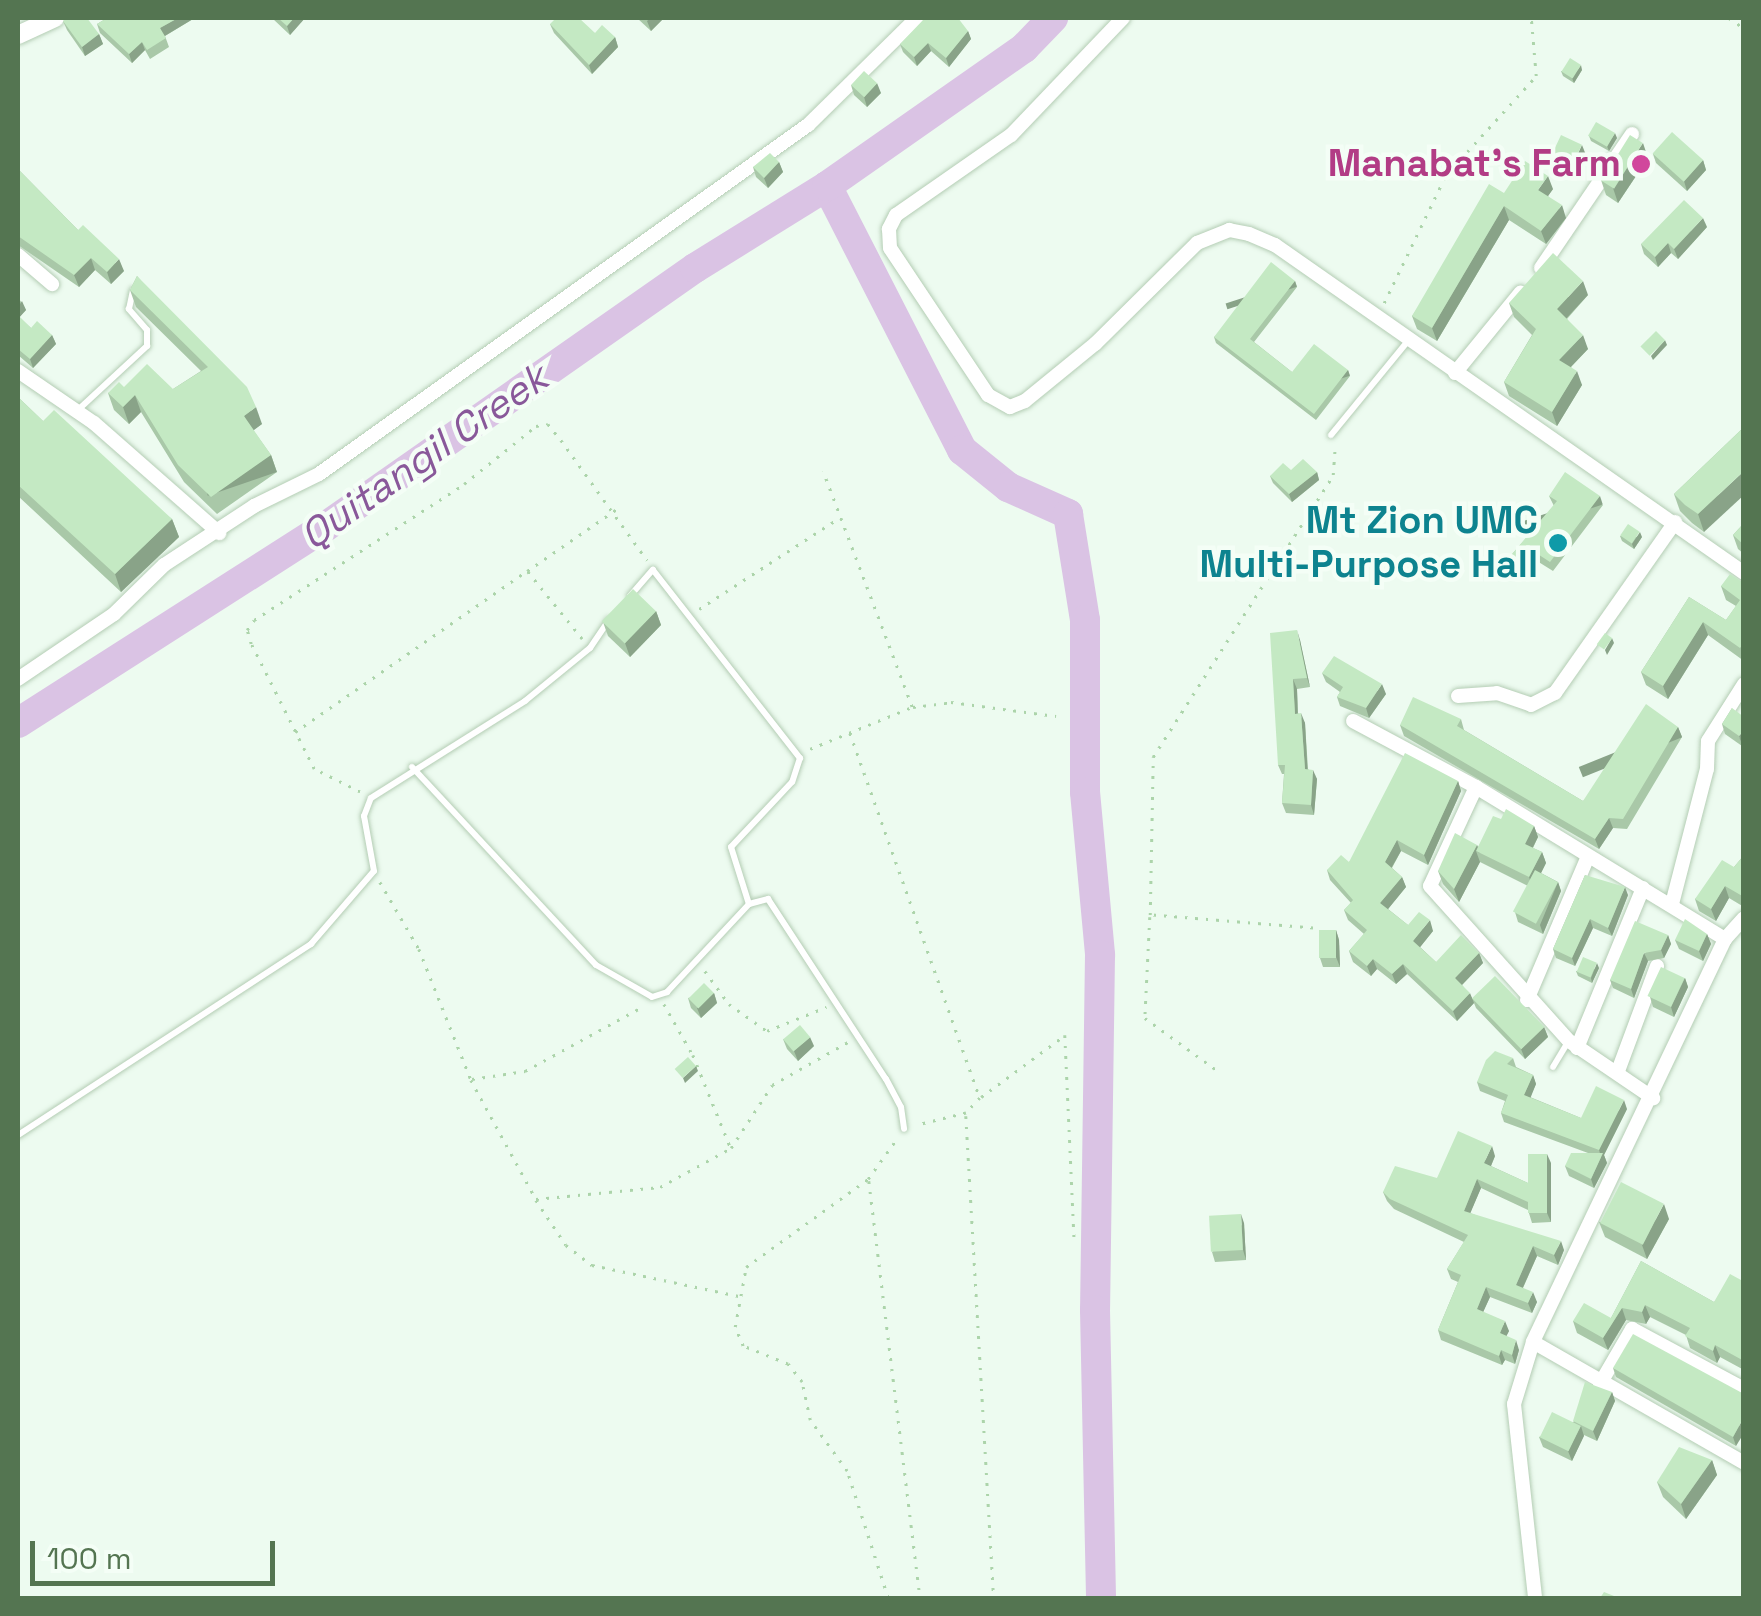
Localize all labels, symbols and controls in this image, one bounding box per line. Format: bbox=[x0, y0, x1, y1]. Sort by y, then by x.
place label: Manabat’s Farm bbox=[1328, 141, 1621, 187]
marker: Manabat’s Farm bbox=[1630, 153, 1652, 175]
water label: Quitangil Creek bbox=[291, 354, 557, 560]
place label: Mt Zion UMC Multi-Purpose Hall bbox=[1200, 498, 1538, 588]
marker: Mt Zion UMC Multi-Purpose Hall bbox=[1547, 532, 1569, 554]
scale bar bbox=[35, 1521, 280, 1583]
text: 100 m bbox=[47, 1539, 132, 1578]

